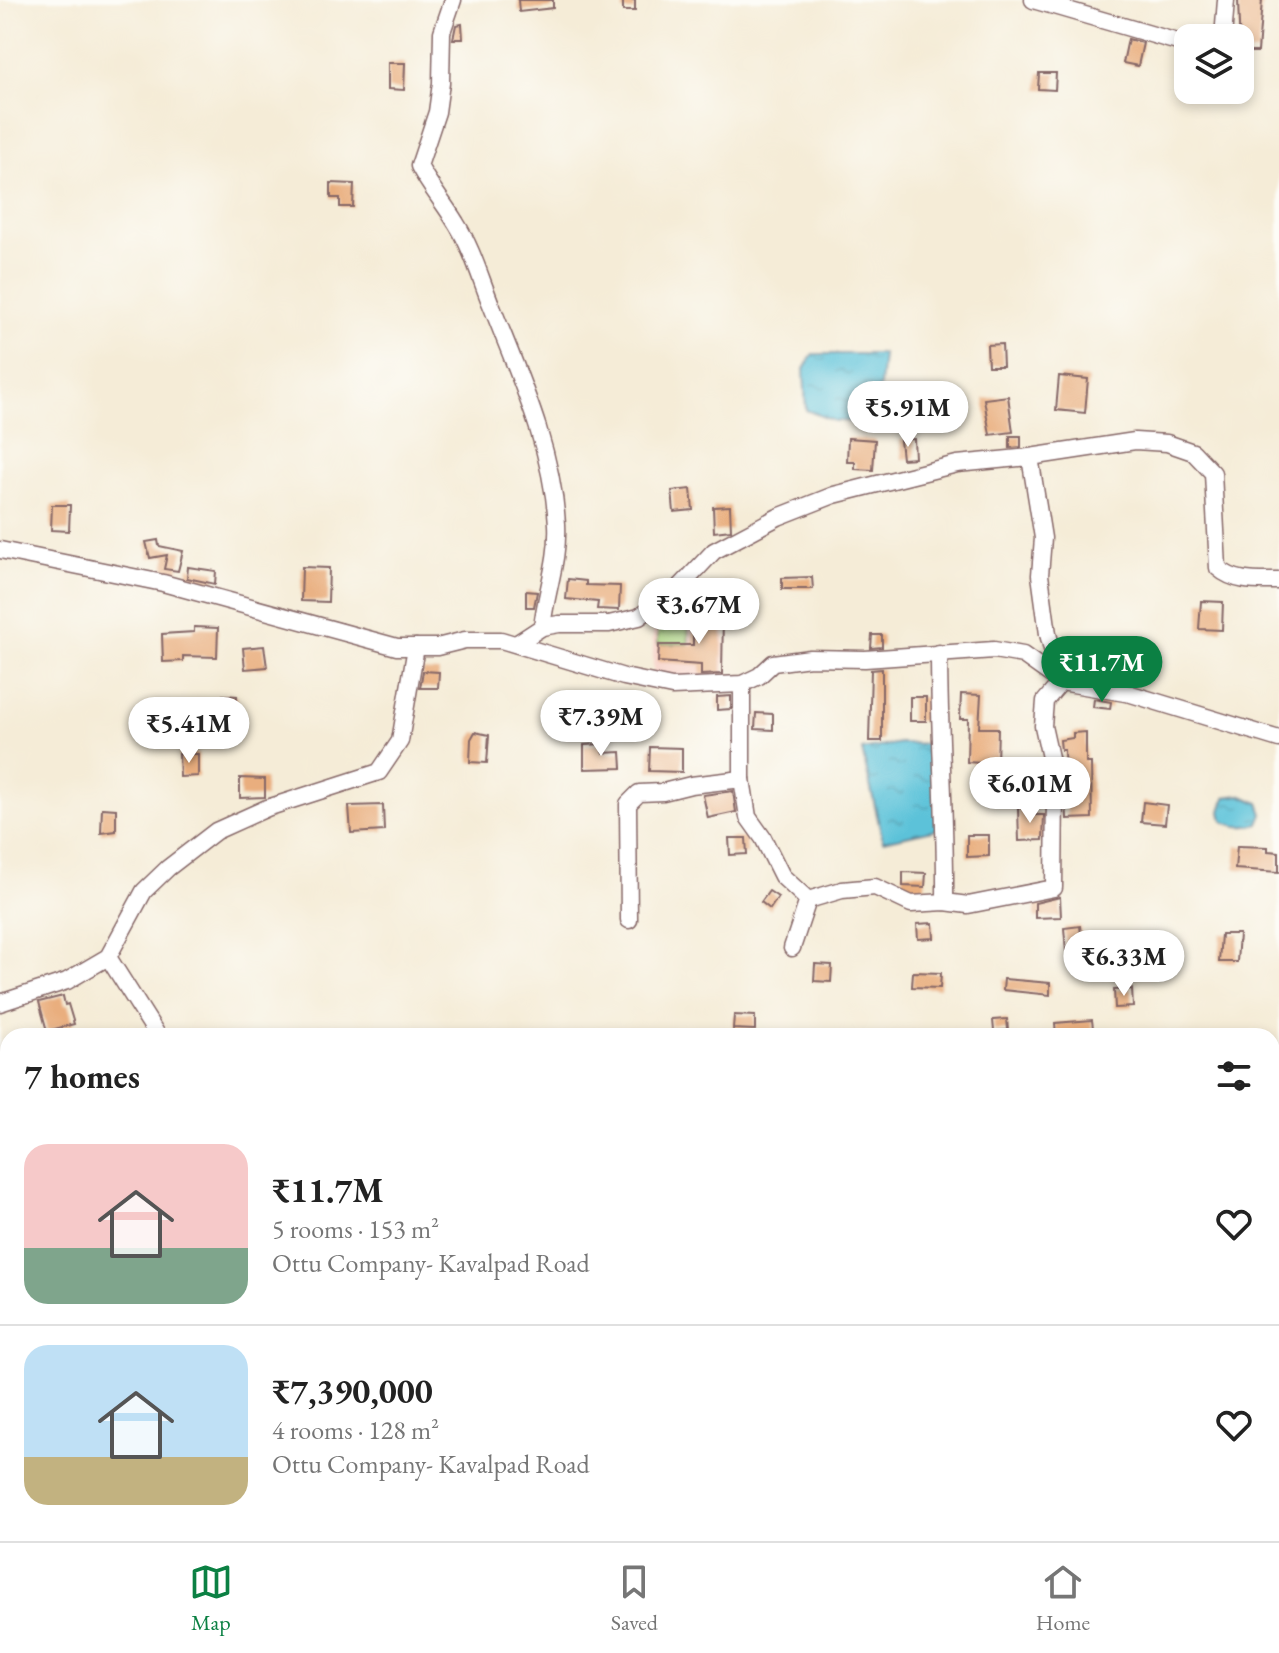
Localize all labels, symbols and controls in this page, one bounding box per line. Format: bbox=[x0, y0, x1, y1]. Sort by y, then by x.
map controls bbox=[1174, 24, 1254, 104]
button: layers bbox=[1174, 24, 1254, 104]
pin: ₹5.91M bbox=[843, 381, 973, 449]
text: ₹5.91M bbox=[865, 390, 951, 424]
pin: ₹3.67M bbox=[634, 578, 764, 646]
text: ₹3.67M bbox=[656, 587, 742, 621]
pin: ₹11.7M bbox=[1037, 636, 1167, 704]
text: ₹11.7M bbox=[1059, 645, 1145, 679]
pin: ₹7.39M bbox=[536, 690, 666, 758]
pin: ₹5.41M bbox=[124, 697, 254, 765]
text: ₹7.39M bbox=[558, 699, 644, 733]
text: ₹5.41M bbox=[146, 706, 232, 740]
pin: ₹6.01M bbox=[965, 757, 1095, 825]
text: ₹6.01M bbox=[987, 766, 1073, 800]
pin: ₹6.33M bbox=[1059, 930, 1189, 998]
text: ₹6.33M bbox=[1081, 939, 1167, 973]
text: 7 homes bbox=[24, 1054, 140, 1098]
icon: filters bbox=[1212, 1054, 1256, 1098]
text: ₹11.7M bbox=[272, 1168, 384, 1212]
icon: home bbox=[88, 1176, 184, 1272]
icon: heart bbox=[1212, 1202, 1256, 1246]
text: 5 rooms · 153 m² bbox=[272, 1212, 439, 1246]
text: Ottu Company- Kavalpad Road bbox=[272, 1246, 590, 1280]
text: ₹7,390,000 bbox=[272, 1369, 433, 1413]
icon: home bbox=[88, 1377, 184, 1473]
icon: heart bbox=[1212, 1403, 1256, 1447]
text: 4 rooms · 128 m² bbox=[272, 1413, 439, 1447]
text: Ottu Company- Kavalpad Road bbox=[272, 1447, 590, 1481]
tab: Map bbox=[189, 1560, 233, 1637]
tab: Saved bbox=[611, 1560, 658, 1637]
tab: Home bbox=[1036, 1560, 1090, 1637]

